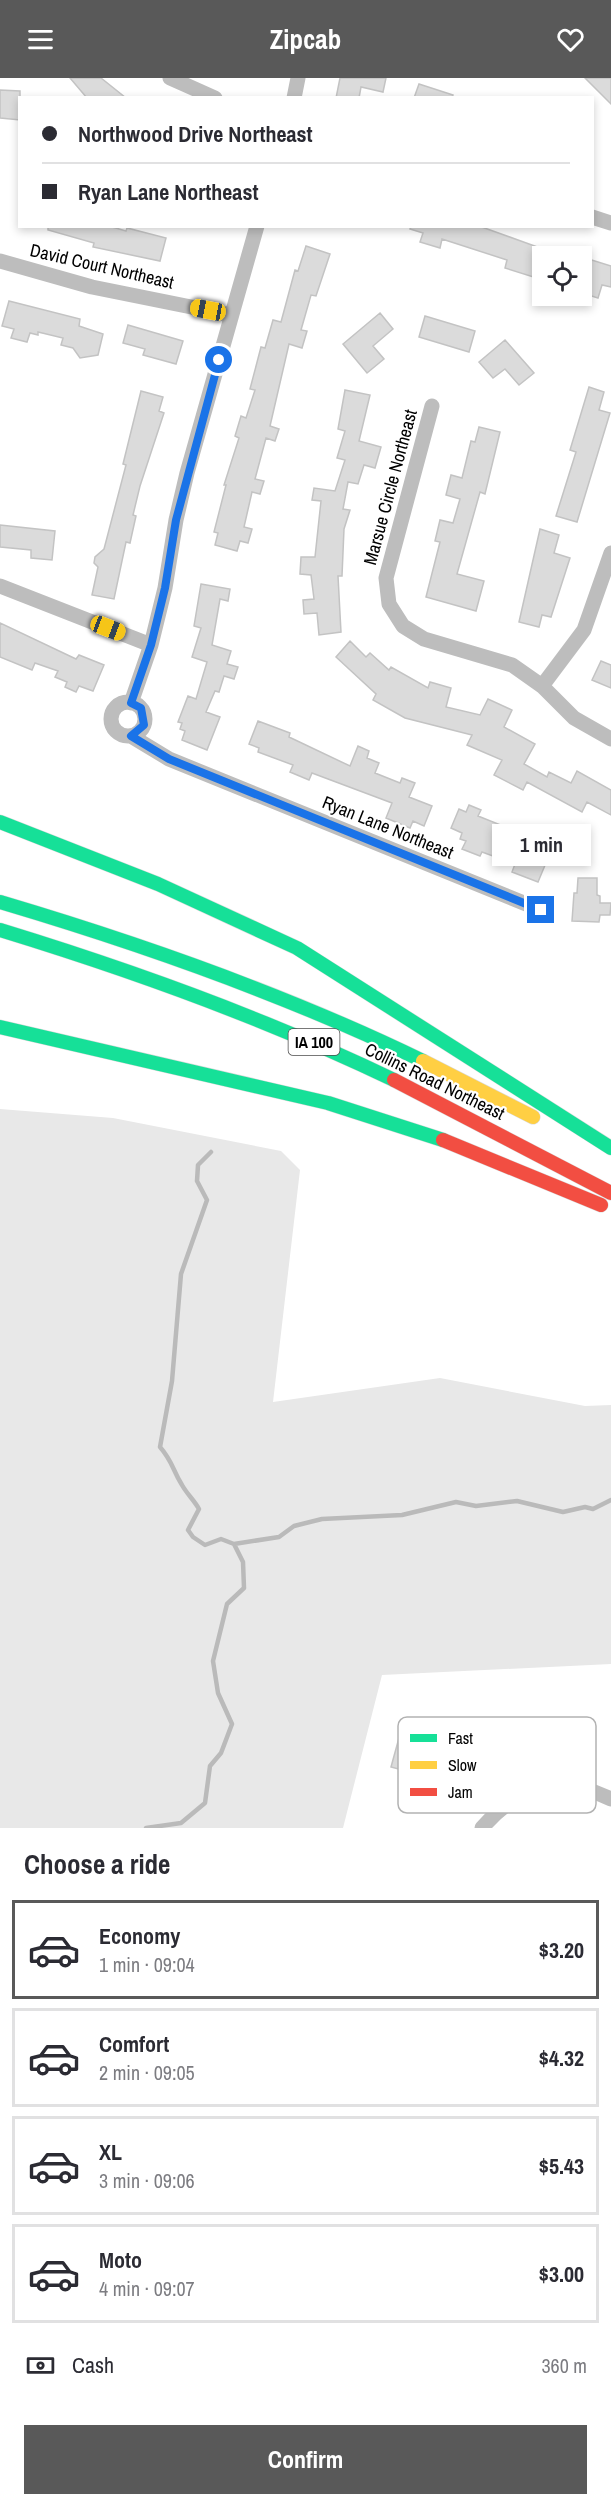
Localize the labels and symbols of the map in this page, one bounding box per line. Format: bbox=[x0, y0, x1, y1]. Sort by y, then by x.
street label: David Court Northeast bbox=[28, 237, 176, 295]
car bbox=[189, 298, 227, 322]
route start bbox=[205, 346, 232, 373]
street label: Marsue Circle Northeast bbox=[357, 407, 423, 567]
car bbox=[88, 613, 128, 643]
street label: Ryan Lane Northeast bbox=[319, 789, 457, 865]
callout: 1 min bbox=[492, 823, 590, 865]
route end bbox=[527, 896, 554, 923]
road number: IA 100 bbox=[288, 1029, 340, 1055]
street label: Collins Road Northeast bbox=[361, 1036, 509, 1126]
legend bbox=[398, 1717, 596, 1813]
text: Fast bbox=[448, 1727, 473, 1749]
text: Slow bbox=[448, 1754, 477, 1776]
text: Jam bbox=[448, 1781, 473, 1803]

